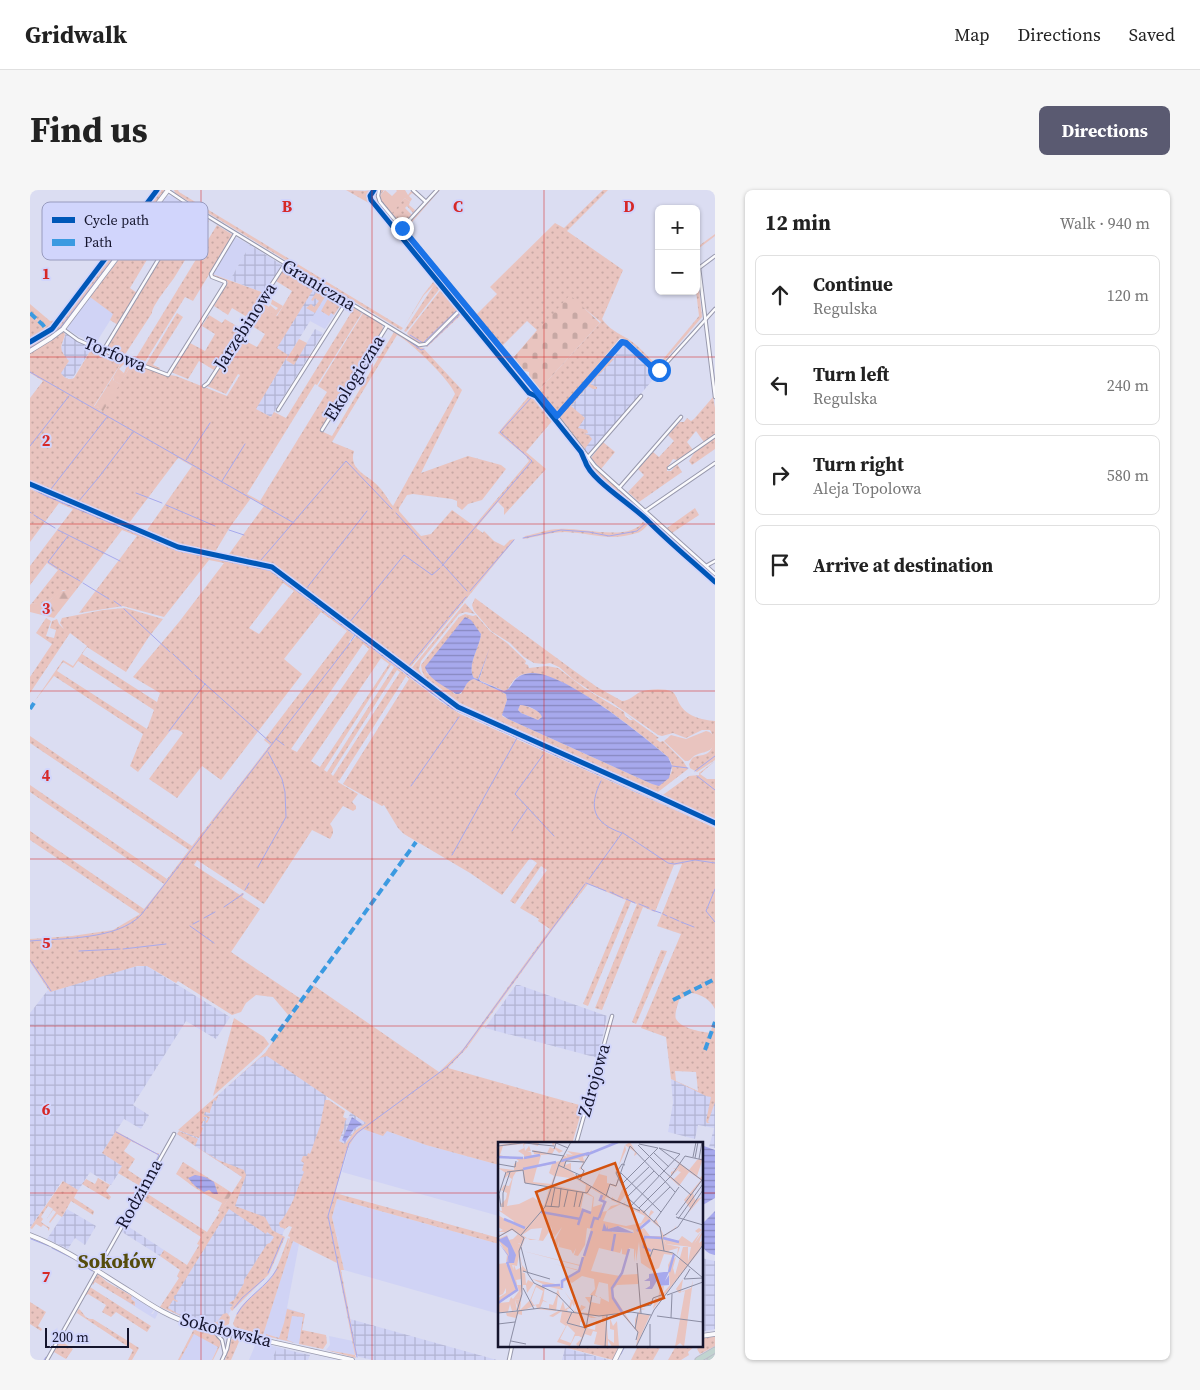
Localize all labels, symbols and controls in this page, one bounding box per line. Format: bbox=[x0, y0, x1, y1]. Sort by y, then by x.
text: Gridwalk bbox=[25, 18, 127, 51]
text: Map bbox=[954, 22, 990, 47]
text: Directions bbox=[1018, 22, 1101, 47]
text: Saved bbox=[1129, 22, 1175, 47]
text: Find us bbox=[30, 106, 148, 154]
button: Directions bbox=[1039, 106, 1170, 155]
text: B bbox=[282, 195, 293, 217]
text: C bbox=[453, 195, 463, 217]
text: D bbox=[623, 195, 635, 217]
legend bbox=[42, 202, 208, 260]
map controls bbox=[655, 205, 700, 295]
button: + bbox=[655, 205, 700, 250]
text: 12 min bbox=[765, 208, 831, 237]
text: Cycle path bbox=[84, 210, 149, 230]
text: Walk · 940 m bbox=[1060, 212, 1150, 234]
route end bbox=[391, 217, 414, 240]
text: Path bbox=[84, 232, 112, 252]
button: − bbox=[655, 250, 700, 295]
street label: Graniczna bbox=[278, 253, 362, 317]
text: 1 bbox=[42, 262, 50, 284]
text: Continue bbox=[813, 271, 893, 297]
street label: Jarzębinowa bbox=[207, 277, 283, 375]
icon: ahead bbox=[766, 281, 794, 309]
text: 120 m bbox=[1107, 284, 1149, 306]
text: Regulska bbox=[813, 297, 877, 319]
street label: Ekologiczna bbox=[317, 329, 390, 426]
street label: Torfowa bbox=[80, 330, 151, 378]
route start bbox=[648, 359, 671, 382]
text: Turn left bbox=[813, 361, 889, 387]
icon: left bbox=[766, 371, 794, 399]
text: 240 m bbox=[1107, 374, 1149, 396]
text: Regulska bbox=[813, 387, 877, 409]
text: 2 bbox=[42, 429, 51, 451]
text: Turn right bbox=[813, 451, 904, 477]
icon: right bbox=[766, 461, 794, 489]
text: 580 m bbox=[1107, 464, 1149, 486]
text: Aleja Topolowa bbox=[813, 477, 921, 499]
icon: arrive bbox=[766, 551, 794, 579]
text: Arrive at destination bbox=[813, 552, 993, 578]
text: 3 bbox=[42, 597, 51, 619]
text: 4 bbox=[42, 764, 51, 786]
text: 5 bbox=[42, 931, 51, 953]
street label: Zdrojowa bbox=[571, 1040, 616, 1119]
text: 6 bbox=[42, 1098, 51, 1120]
inset map bbox=[498, 1142, 702, 1348]
street label: Rodzinna bbox=[109, 1154, 168, 1233]
district label: Sokołów bbox=[78, 1247, 156, 1275]
text: 7 bbox=[42, 1265, 51, 1287]
street label: Sokołowska bbox=[178, 1306, 275, 1353]
scale bar bbox=[45, 1325, 129, 1348]
text: 200 m bbox=[52, 1327, 89, 1347]

